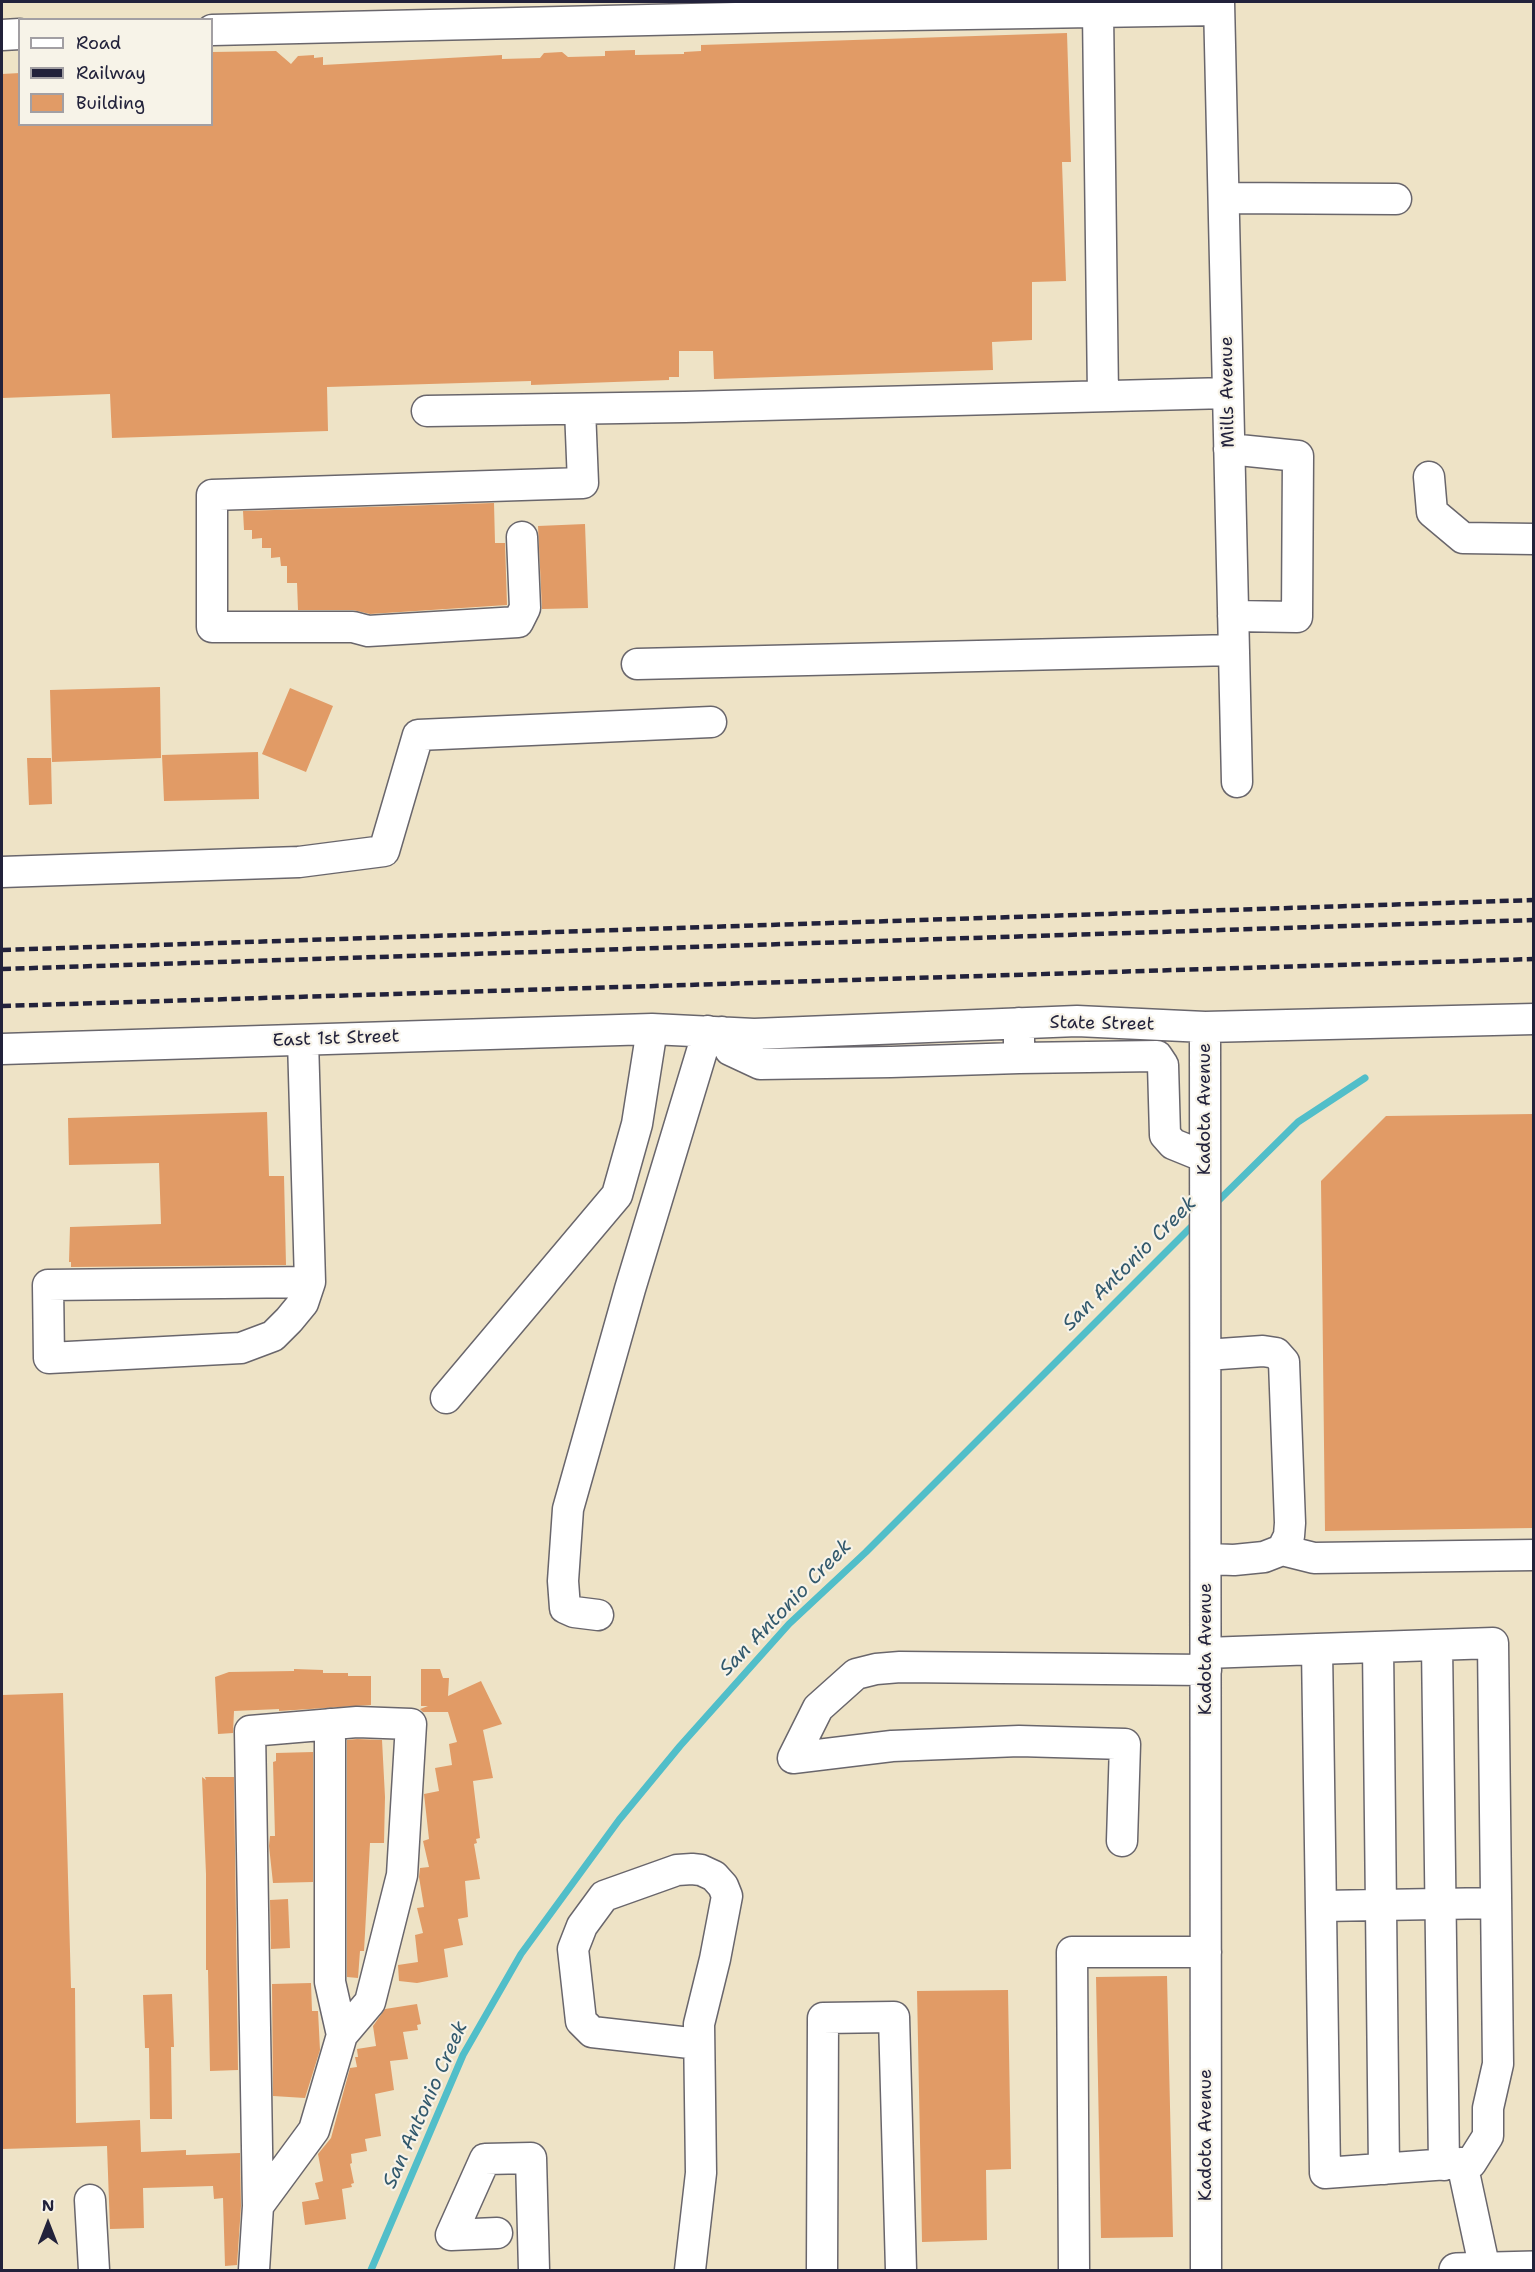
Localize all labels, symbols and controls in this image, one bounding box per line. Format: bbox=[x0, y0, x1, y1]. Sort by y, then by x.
legend bbox=[18, 18, 213, 126]
text: Road bbox=[76, 31, 121, 55]
text: Railway bbox=[76, 61, 146, 85]
text: Building bbox=[76, 91, 145, 115]
street label: Mills Avenue bbox=[1216, 336, 1240, 448]
street label: State Street bbox=[1049, 1012, 1155, 1036]
street label: East 1st Street bbox=[272, 1026, 400, 1052]
street label: Kadota Avenue bbox=[1194, 1043, 1216, 1175]
water label: San Antonio Creek bbox=[1058, 1192, 1202, 1336]
water label: San Antonio Creek bbox=[715, 1535, 857, 1681]
street label: Kadota Avenue bbox=[1195, 1583, 1217, 1715]
water label: San Antonio Creek bbox=[378, 2018, 474, 2192]
street label: Kadota Avenue bbox=[1195, 2069, 1217, 2201]
north arrow bbox=[18, 2194, 78, 2254]
text: N bbox=[42, 2195, 54, 2216]

